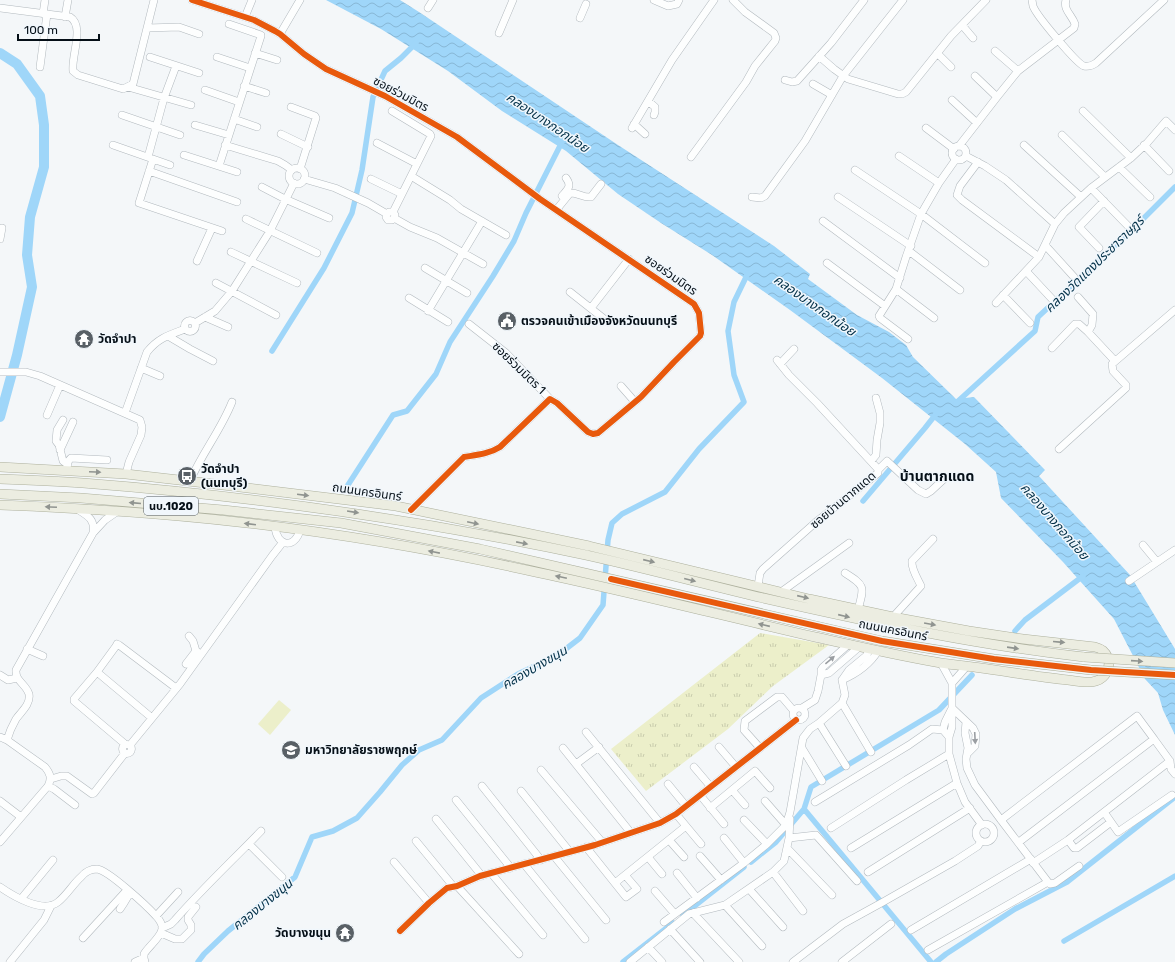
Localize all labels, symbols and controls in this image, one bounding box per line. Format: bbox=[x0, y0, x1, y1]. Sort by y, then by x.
scale bar bbox=[18, 16, 99, 42]
text: 100 m bbox=[24, 23, 58, 37]
street label: ซอยร่วมมิตร bbox=[371, 74, 431, 114]
water label: คลองบางกอกน้อย bbox=[504, 89, 593, 156]
water label: คลองวัดแดงประชาราษฎร์ bbox=[1042, 211, 1150, 315]
street label: ซอยร่วมมิตร bbox=[642, 252, 700, 298]
water label: คลองบางกอกน้อย bbox=[771, 272, 859, 340]
public building icon: ตรวจคนเข้าเมืองจังหวัดนนทบุรี bbox=[496, 310, 518, 332]
place label: ตรวจคนเข้าเมืองจังหวัดนนทบุรี bbox=[521, 314, 677, 328]
temple icon: วัดจําปา bbox=[73, 328, 95, 350]
place label: วัดจําปา bbox=[98, 332, 137, 346]
street label: ซอยร่วมมิตร 1 bbox=[489, 339, 549, 397]
place label: วัดจำปา (นนทบุรี) bbox=[201, 462, 248, 490]
bus stop icon: วัดจำปา (นนทบุรี) bbox=[176, 465, 198, 487]
street label: ซอยบ้านตากแดด bbox=[807, 468, 879, 532]
district label: บ้านตากแดด bbox=[900, 468, 974, 485]
one-way arrow bbox=[89, 469, 101, 476]
street label: ถนนนครอินทร์ bbox=[331, 480, 403, 504]
water label: คลองบางกอกน้อย bbox=[1017, 480, 1093, 563]
one-way arrow bbox=[297, 492, 309, 498]
road number: นบ.1020 bbox=[144, 497, 198, 515]
one-way arrow bbox=[129, 499, 141, 506]
one-way arrow bbox=[44, 504, 57, 510]
one-way arrow bbox=[347, 509, 359, 515]
one-way arrow bbox=[467, 520, 479, 526]
one-way arrow bbox=[244, 521, 256, 527]
one-way arrow bbox=[516, 540, 528, 546]
one-way arrow bbox=[428, 548, 440, 554]
one-way arrow bbox=[643, 558, 655, 564]
one-way arrow bbox=[555, 574, 568, 580]
one-way arrow bbox=[684, 577, 696, 583]
one-way arrow bbox=[797, 595, 809, 601]
one-way arrow bbox=[838, 613, 850, 619]
street label: ถนนนครอินทร์ bbox=[857, 616, 929, 644]
one-way arrow bbox=[758, 621, 770, 627]
one-way arrow bbox=[924, 621, 936, 627]
one-way arrow bbox=[1053, 638, 1065, 645]
water label: คลองบางขนุน bbox=[499, 642, 571, 693]
one-way arrow bbox=[1007, 645, 1019, 651]
one-way arrow bbox=[825, 656, 836, 665]
one-way arrow bbox=[1131, 657, 1143, 664]
one-way arrow bbox=[972, 732, 979, 744]
school or university icon: มหาวิทยาลัยราชพฤกษ์ bbox=[280, 739, 302, 761]
place label: มหาวิทยาลัยราชพฤกษ์ bbox=[305, 743, 417, 757]
water label: คลองบางขนุน bbox=[229, 875, 297, 934]
temple icon: วัดบางขนุน bbox=[334, 922, 356, 944]
place label: วัดบางขนุน bbox=[275, 926, 331, 940]

